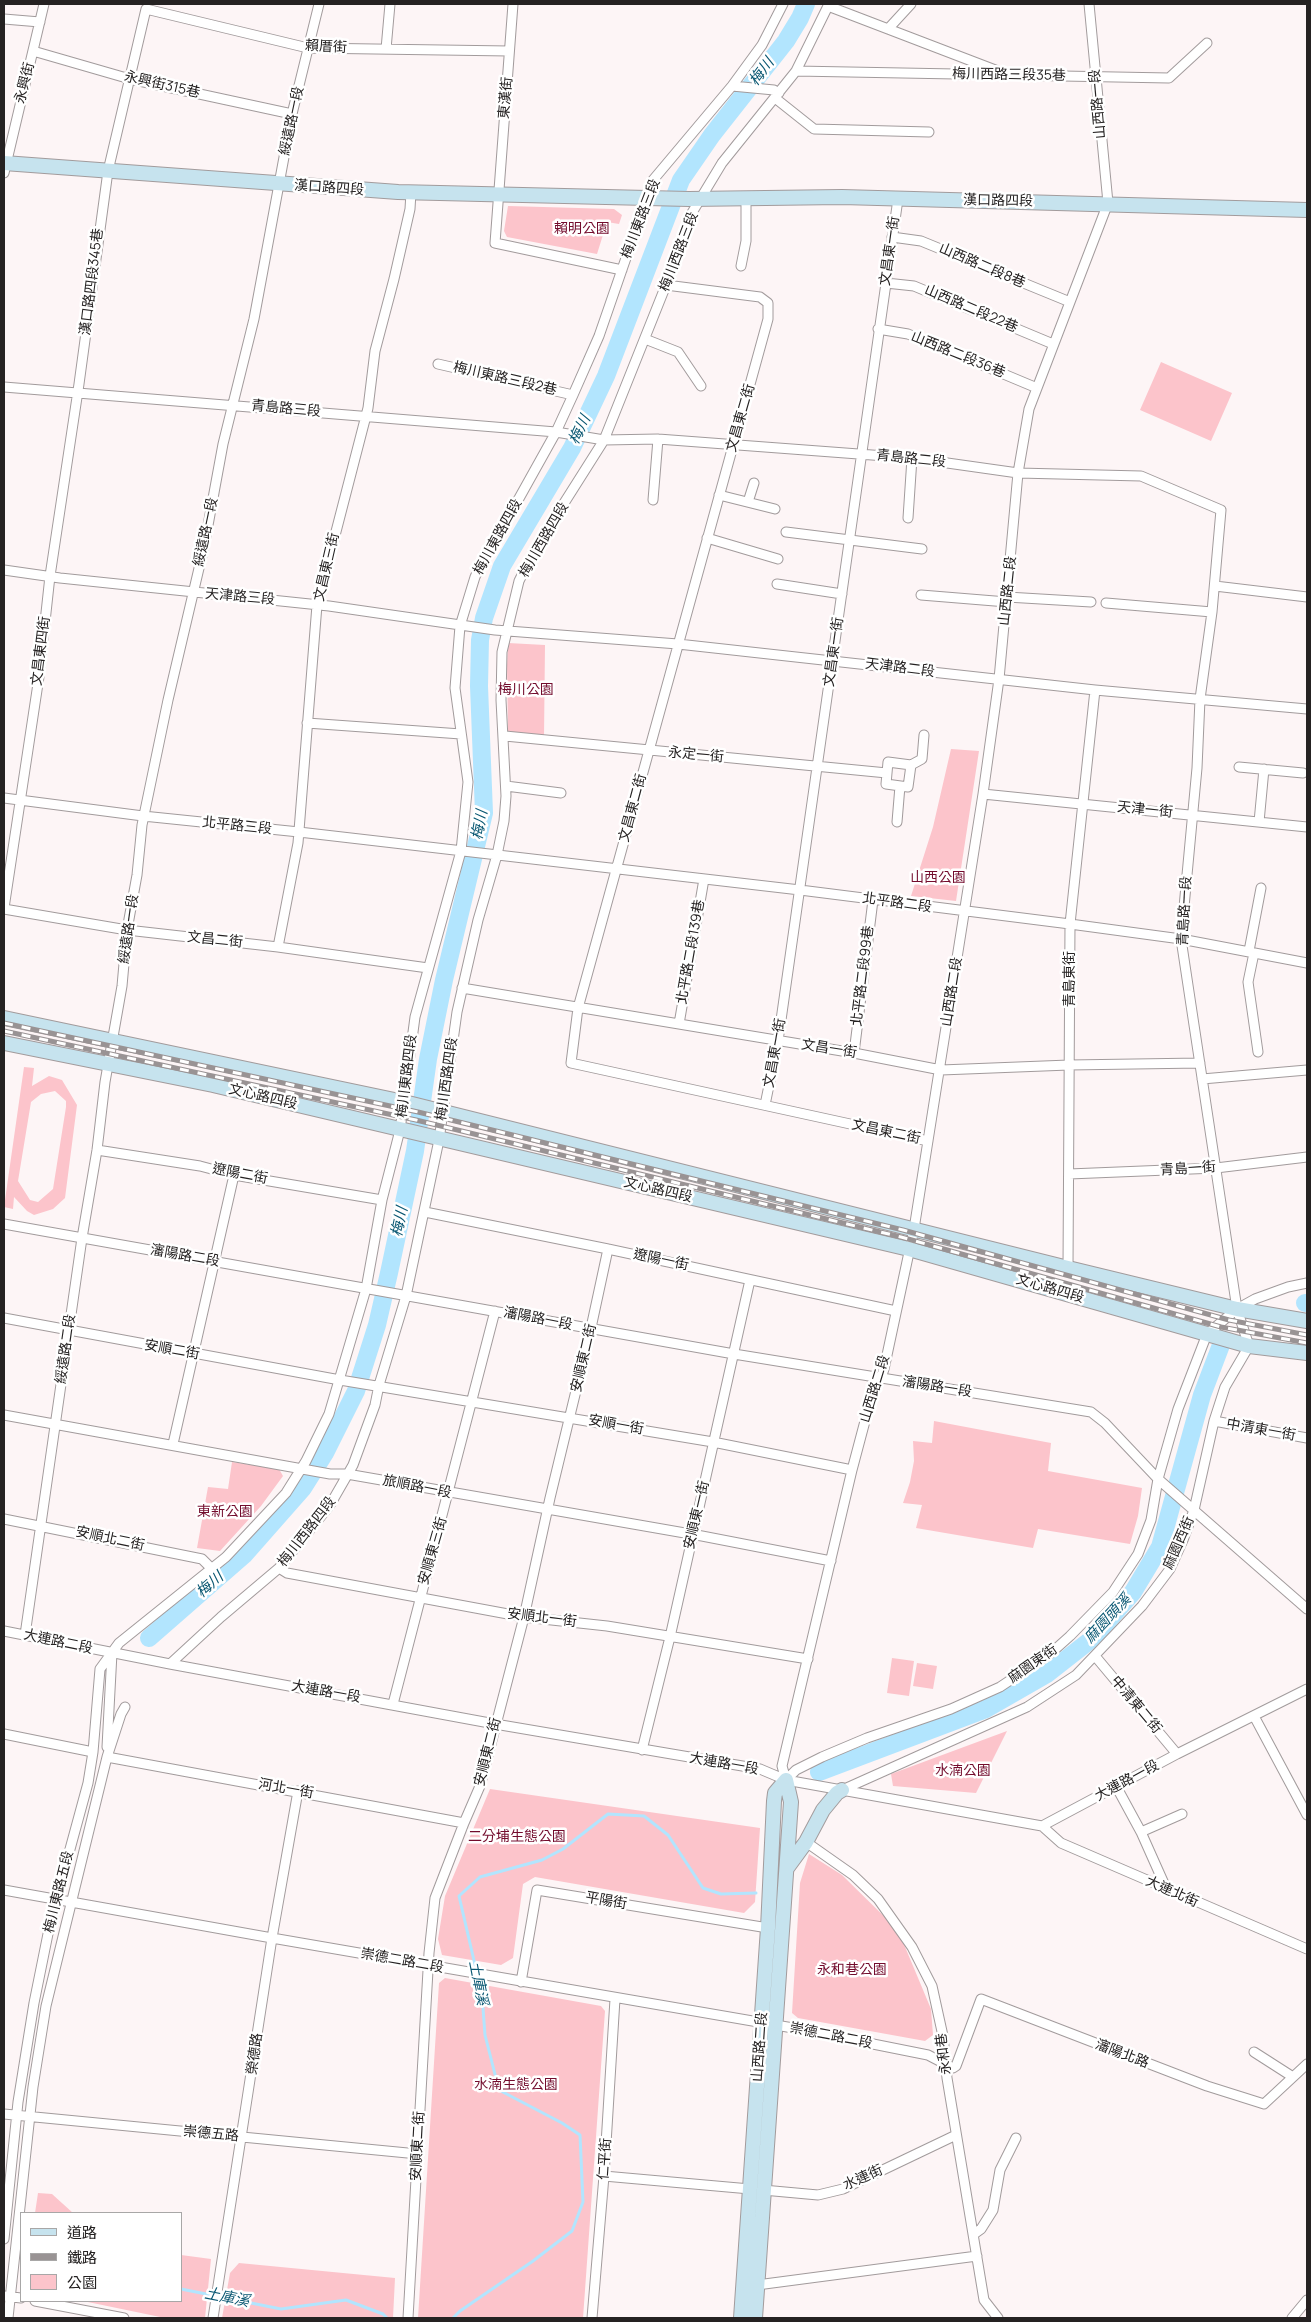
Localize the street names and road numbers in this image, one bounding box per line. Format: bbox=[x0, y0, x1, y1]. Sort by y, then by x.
street label: 賴厝街 bbox=[305, 38, 347, 56]
street label: 永興街 bbox=[12, 61, 38, 105]
street label: 梅川西路三段35巷 bbox=[952, 66, 1066, 84]
street label: 永興街315巷 bbox=[122, 68, 202, 102]
street label: 山西路一段 bbox=[1087, 68, 1109, 140]
street label: 東漢街 bbox=[496, 76, 516, 120]
street label: 綏遠路一段 bbox=[277, 85, 307, 157]
street label: 漢口路四段 bbox=[293, 177, 365, 199]
street label: 梅川東路三段 bbox=[618, 177, 664, 261]
street label: 漢口路四段 bbox=[963, 192, 1033, 210]
street label: 梅川西路三段 bbox=[656, 210, 702, 294]
street label: 文昌東一街 bbox=[877, 215, 903, 287]
street label: 漢口路四段345巷 bbox=[77, 227, 107, 337]
street label: 山西路二段8巷 bbox=[936, 240, 1028, 292]
street label: 山西路二段22巷 bbox=[922, 282, 1020, 336]
street label: 山西路二段36巷 bbox=[908, 328, 1008, 382]
street label: 梅川東路三段2巷 bbox=[451, 359, 559, 399]
street label: 文昌東二街 bbox=[723, 382, 759, 454]
street label: 青島路三段 bbox=[250, 398, 322, 420]
street label: 青島路二段 bbox=[875, 447, 947, 471]
street label: 綏遠路一段 bbox=[191, 496, 221, 568]
street label: 梅川東路四段 bbox=[470, 496, 526, 578]
street label: 梅川西路四段 bbox=[516, 499, 572, 581]
street label: 文昌東三街 bbox=[311, 531, 343, 603]
street label: 山西路二段 bbox=[996, 555, 1020, 627]
street label: 天津路三段 bbox=[204, 586, 276, 608]
street label: 文昌東四街 bbox=[28, 615, 54, 687]
street label: 文昌東一街 bbox=[821, 616, 847, 688]
street label: 天津路二段 bbox=[864, 655, 936, 681]
street label: 永定一街 bbox=[667, 744, 725, 766]
street label: 文昌東二街 bbox=[616, 772, 650, 844]
street label: 天津一街 bbox=[1116, 799, 1174, 821]
street label: 北平路三段 bbox=[201, 814, 273, 838]
street label: 青島路一段 bbox=[1175, 876, 1195, 946]
street label: 北平路二段 bbox=[861, 890, 933, 916]
street label: 綏遠路一段 bbox=[116, 893, 142, 965]
street label: 北平路二段139巷 bbox=[674, 898, 708, 1006]
street label: 北平路二段99巷 bbox=[848, 925, 878, 1027]
street label: 文昌二街 bbox=[186, 929, 244, 951]
street label: 青島東街 bbox=[1062, 951, 1078, 1007]
street label: 山西路二段 bbox=[938, 956, 966, 1028]
street label: 文昌東一街 bbox=[761, 1017, 789, 1089]
street label: 梅川東路四段 bbox=[394, 1033, 420, 1119]
street label: 梅川西路四段 bbox=[433, 1036, 461, 1122]
street label: 文昌一街 bbox=[800, 1036, 858, 1062]
street label: 文心路四段 bbox=[227, 1081, 299, 1113]
street label: 文昌東二街 bbox=[850, 1117, 922, 1147]
street label: 青島一街 bbox=[1159, 1159, 1217, 1179]
street label: 遼陽二街 bbox=[211, 1160, 269, 1188]
street label: 文心路四段 bbox=[622, 1174, 694, 1206]
street label: 瀋陽路二段 bbox=[149, 1242, 221, 1270]
street label: 遼陽一街 bbox=[632, 1246, 690, 1274]
street label: 文心路四段 bbox=[1014, 1271, 1086, 1307]
street label: 瀋陽路一段 bbox=[502, 1304, 574, 1334]
street label: 綏遠路二段 bbox=[53, 1313, 79, 1385]
street label: 安順東二街 bbox=[568, 1322, 600, 1394]
street label: 安順二街 bbox=[143, 1337, 201, 1363]
street label: 山西路二段 bbox=[857, 1353, 893, 1425]
street label: 瀋陽路一段 bbox=[901, 1373, 973, 1401]
street label: 安順一街 bbox=[587, 1412, 645, 1438]
street label: 中清東一街 bbox=[1225, 1416, 1297, 1444]
street label: 旅順路一段 bbox=[381, 1472, 453, 1502]
street label: 安順東一街 bbox=[681, 1479, 713, 1551]
street label: 梅川西路四段 bbox=[275, 1494, 339, 1570]
street label: 麻園西街 bbox=[1160, 1514, 1198, 1572]
street label: 安順東三街 bbox=[415, 1515, 451, 1587]
street label: 安順北二街 bbox=[74, 1524, 146, 1554]
street label: 安順北一街 bbox=[506, 1605, 578, 1631]
street label: 大連路二段 bbox=[22, 1627, 94, 1657]
street label: 麻園東街 bbox=[1005, 1641, 1061, 1687]
street label: 中清東二街 bbox=[1107, 1673, 1165, 1737]
street label: 大連路一段 bbox=[290, 1678, 362, 1706]
street label: 安順東二街 bbox=[471, 1716, 505, 1788]
street label: 大連路一段 bbox=[688, 1750, 760, 1778]
street label: 大連路一段 bbox=[1092, 1757, 1162, 1805]
street label: 河北一街 bbox=[257, 1776, 315, 1802]
street label: 梅川東路五段 bbox=[41, 1849, 77, 1935]
street label: 大連北街 bbox=[1143, 1873, 1201, 1911]
street label: 平陽街 bbox=[584, 1889, 628, 1913]
street label: 崇德二路二段 bbox=[359, 1945, 445, 1977]
street label: 山西路二段 bbox=[749, 2011, 771, 2083]
street label: 崇德二路二段 bbox=[788, 2020, 874, 2052]
street label: 榮德路 bbox=[244, 2032, 266, 2076]
street label: 永和巷 bbox=[933, 2032, 955, 2076]
street label: 瀋陽北路 bbox=[1093, 2036, 1151, 2072]
street label: 安順東二街 bbox=[408, 2111, 428, 2181]
street label: 崇德五路 bbox=[182, 2123, 240, 2145]
street label: 仁平街 bbox=[595, 2137, 615, 2181]
street label: 水連街 bbox=[840, 2162, 886, 2194]

